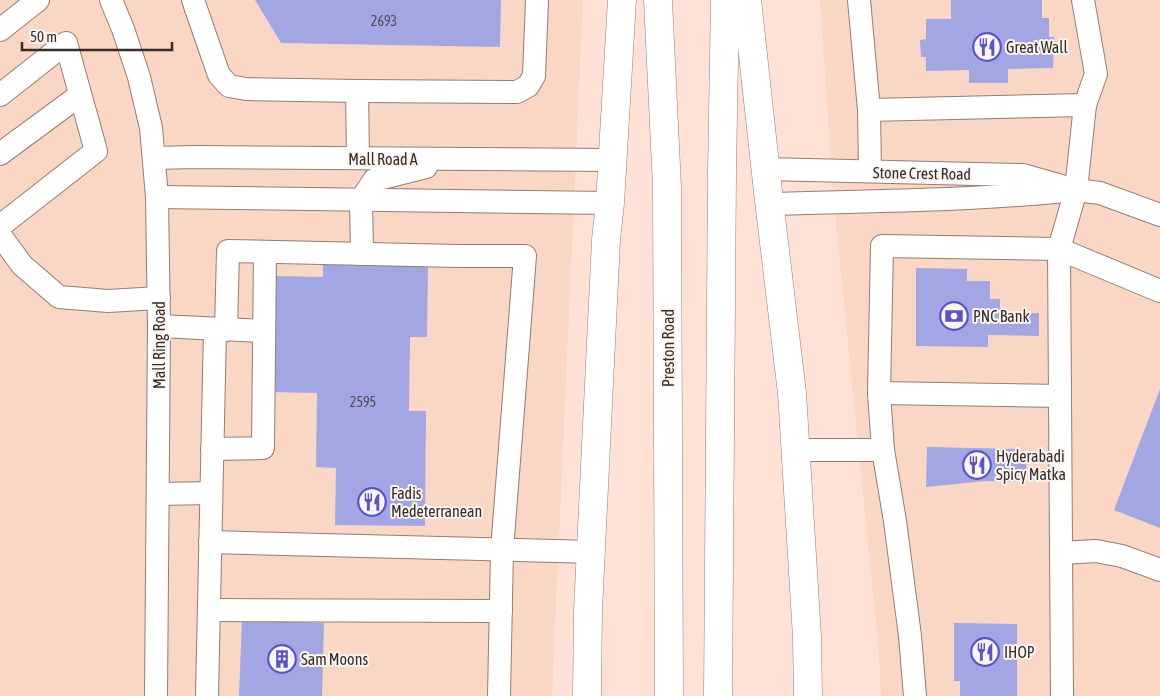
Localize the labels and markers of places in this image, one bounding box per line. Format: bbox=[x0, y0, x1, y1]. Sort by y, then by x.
restaurant icon: Great Wall bbox=[972, 32, 1002, 62]
place label: Great Wall bbox=[1006, 38, 1069, 56]
bank icon: PNC Bank bbox=[939, 301, 969, 331]
place label: PNC Bank bbox=[973, 307, 1030, 325]
place label: Hyderabadi Spicy Matka bbox=[996, 447, 1066, 484]
restaurant icon: Hyderabadi Spicy Matka bbox=[962, 450, 992, 480]
place label: Fadis Medeterranean bbox=[391, 484, 482, 520]
restaurant icon: Fadis Medeterranean bbox=[357, 487, 387, 517]
restaurant icon: IHOP bbox=[970, 637, 1000, 667]
place label: IHOP bbox=[1004, 643, 1035, 661]
building icon: Sam Moons bbox=[267, 644, 297, 674]
place label: Sam Moons bbox=[301, 650, 368, 668]

